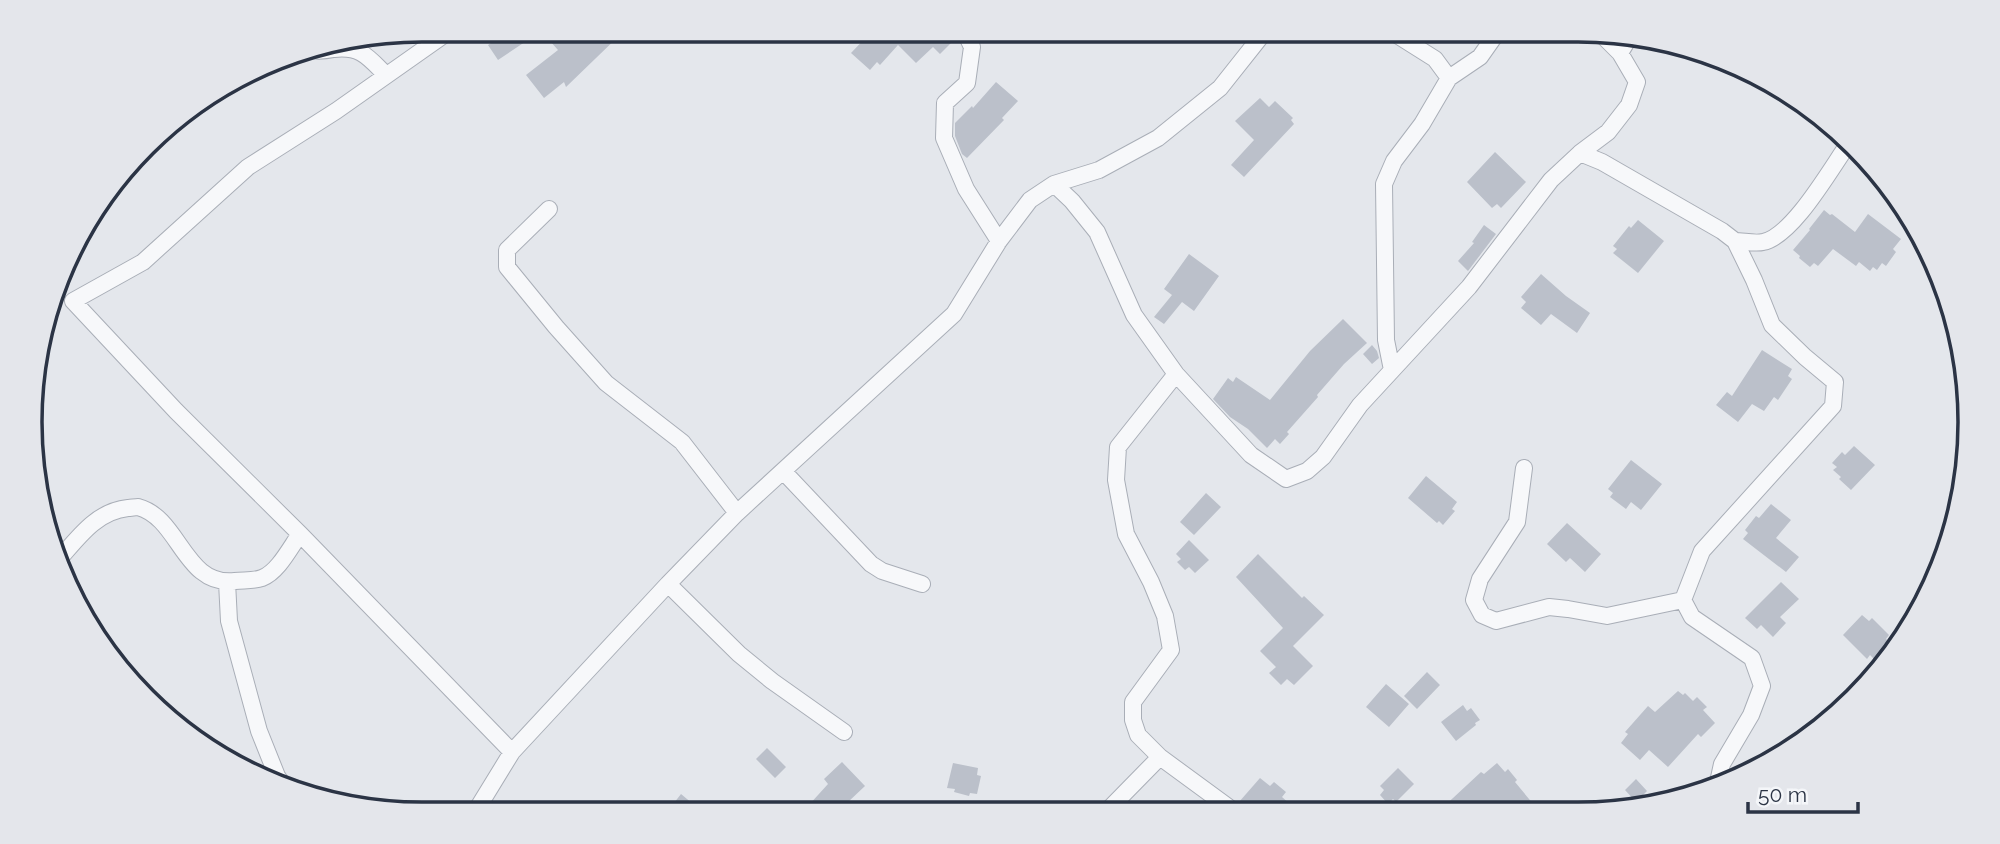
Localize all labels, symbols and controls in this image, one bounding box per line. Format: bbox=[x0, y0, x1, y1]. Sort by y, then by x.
scale bar bbox=[1748, 770, 1858, 814]
text: 50 m bbox=[1758, 782, 1807, 807]

